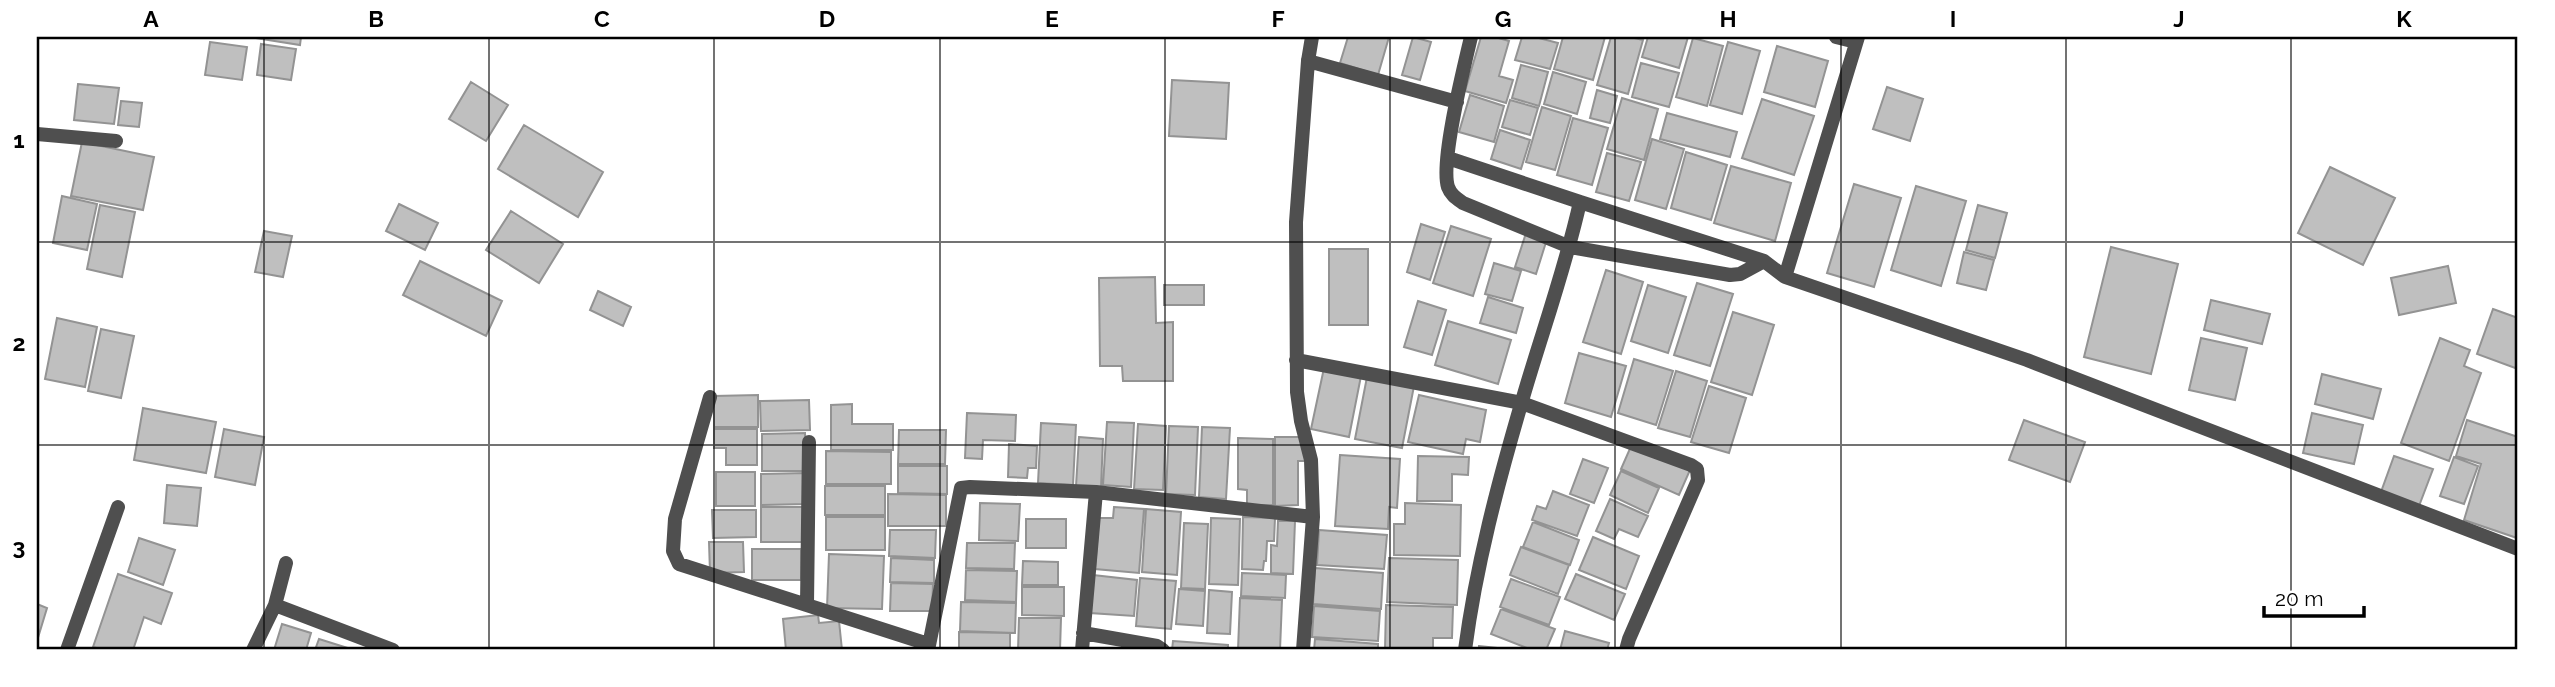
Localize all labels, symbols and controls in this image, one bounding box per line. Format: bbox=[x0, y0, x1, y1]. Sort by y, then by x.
text: A bbox=[143, 5, 159, 32]
text: B bbox=[368, 5, 384, 32]
text: C bbox=[594, 5, 610, 32]
text: D bbox=[819, 5, 835, 32]
text: E bbox=[1045, 5, 1059, 32]
text: F bbox=[1271, 5, 1285, 32]
text: G bbox=[1495, 5, 1511, 32]
text: H bbox=[1719, 5, 1737, 32]
text: I bbox=[1950, 5, 1956, 32]
text: J bbox=[2173, 5, 2185, 32]
text: K bbox=[2396, 5, 2412, 32]
text: 1 bbox=[13, 126, 25, 153]
text: 2 bbox=[13, 329, 25, 356]
text: 3 bbox=[13, 533, 25, 560]
scale bar bbox=[2264, 575, 2364, 619]
text: 20 m bbox=[2275, 586, 2323, 611]

